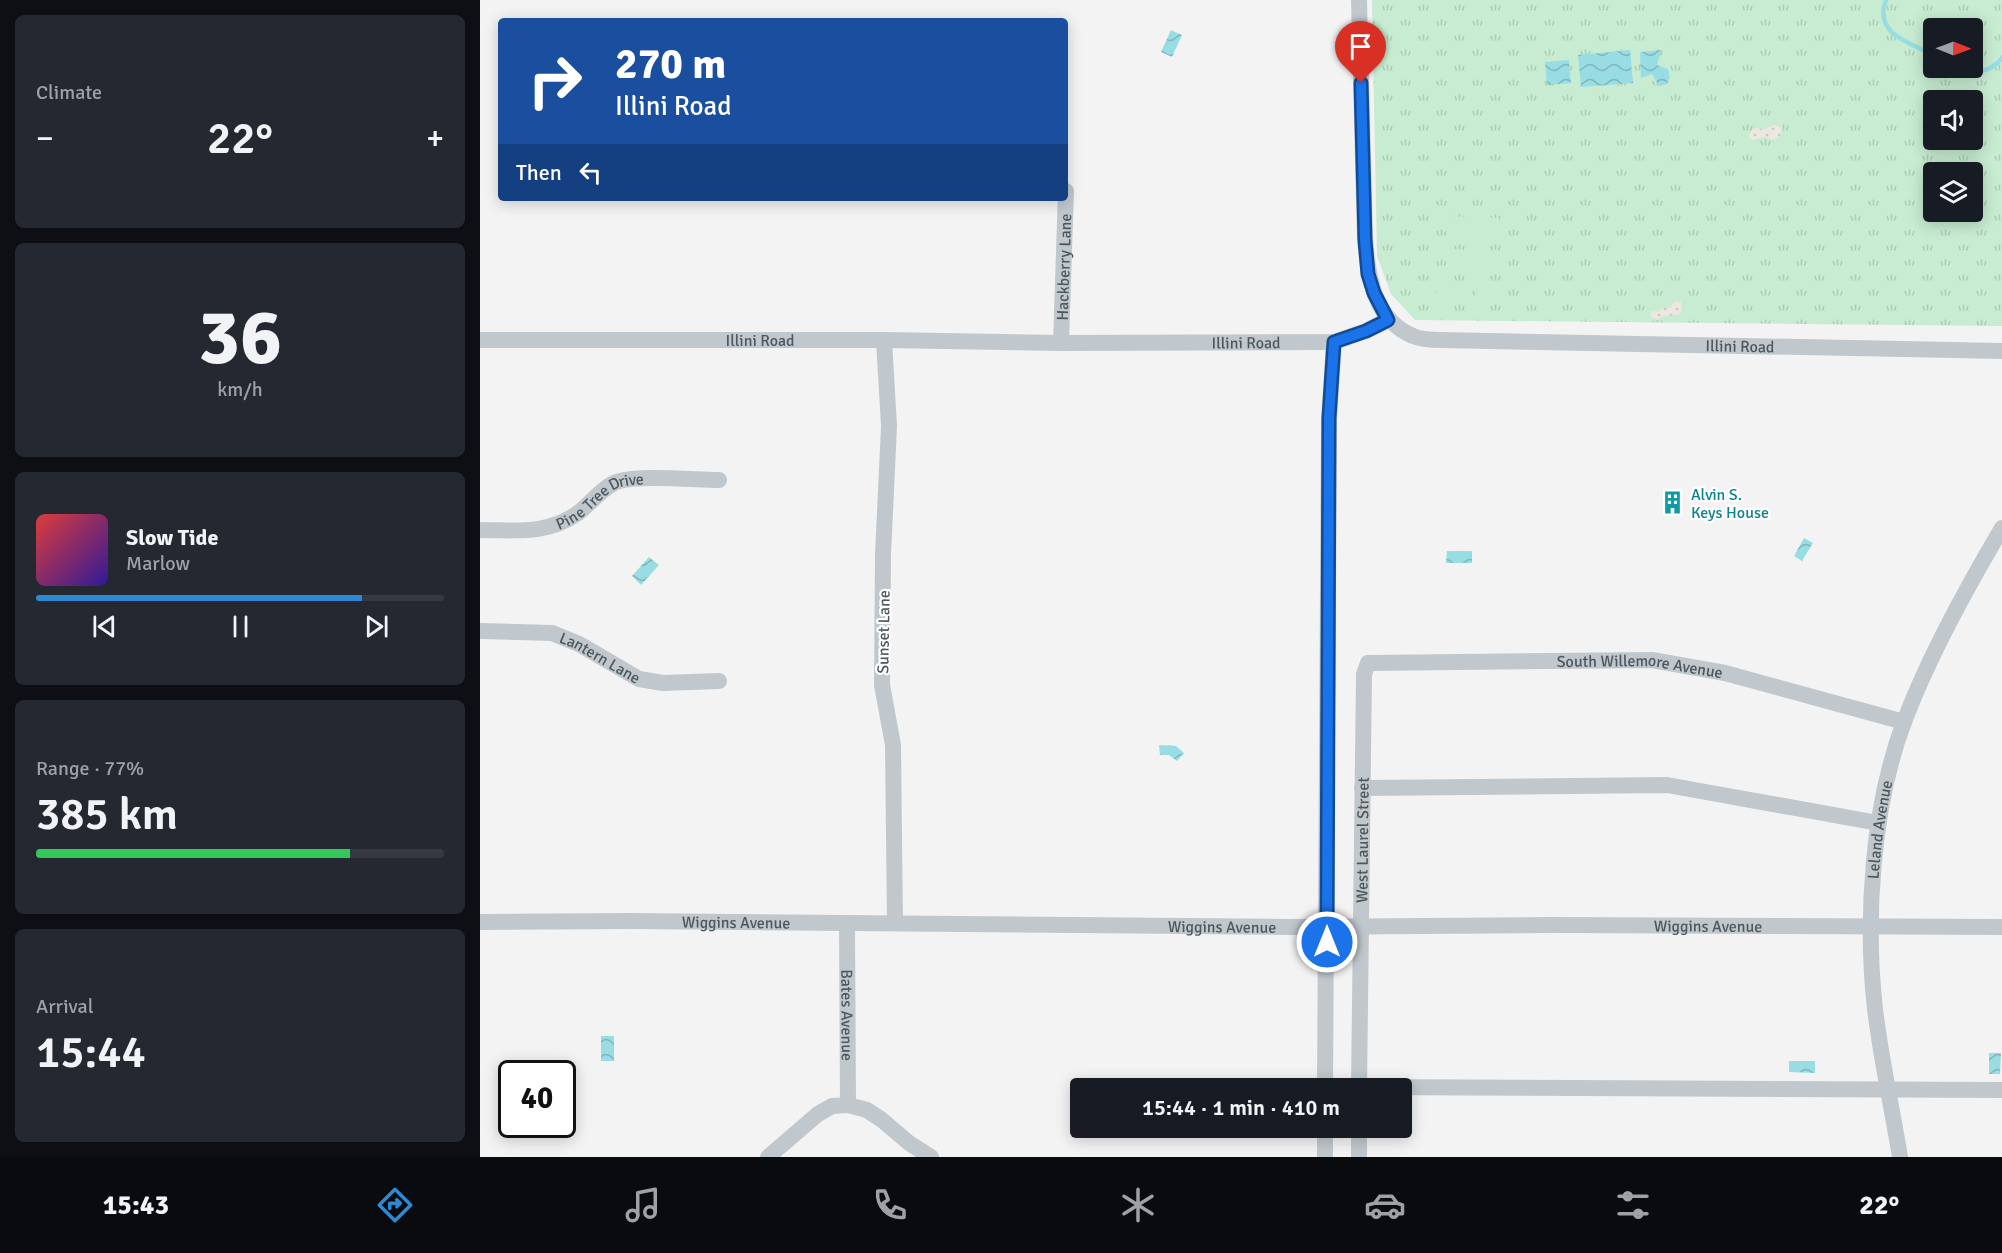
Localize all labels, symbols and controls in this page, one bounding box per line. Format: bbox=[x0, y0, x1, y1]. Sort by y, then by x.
north arrow bbox=[1923, 18, 1983, 78]
map controls bbox=[1923, 18, 1983, 222]
pin bbox=[1335, 21, 1386, 83]
icon: arrive bbox=[1344, 30, 1377, 63]
text: 270 m bbox=[615, 39, 726, 90]
icon: right bbox=[516, 42, 594, 120]
text: Climate bbox=[36, 80, 102, 105]
text: Illini Road bbox=[615, 90, 731, 123]
button: sound bbox=[1923, 90, 1983, 150]
text: 22° bbox=[207, 111, 273, 166]
text: − bbox=[36, 118, 54, 159]
text: + bbox=[426, 118, 444, 159]
icon: left bbox=[574, 156, 607, 189]
text: Then bbox=[516, 159, 562, 186]
button: layers bbox=[1923, 162, 1983, 222]
street label: Hackberry Lane bbox=[1053, 213, 1076, 321]
text: 36 bbox=[198, 290, 282, 386]
street label: Illini Road bbox=[725, 331, 795, 351]
street label: Illini Road bbox=[1211, 333, 1281, 353]
street label: Illini Road bbox=[1705, 336, 1775, 358]
text: km/h bbox=[217, 377, 263, 402]
street label: Pine Tree Drive bbox=[553, 469, 644, 535]
place label: Alvin S. Keys House bbox=[1691, 485, 1769, 523]
building icon: Alvin S. Keys House bbox=[1660, 490, 1686, 516]
text: Slow Tide bbox=[126, 524, 218, 551]
text: Marlow bbox=[126, 551, 190, 576]
street label: Sunset Lane bbox=[873, 590, 895, 674]
icon: previous bbox=[88, 610, 121, 643]
icon: pause bbox=[224, 610, 257, 643]
icon: next bbox=[360, 610, 393, 643]
street label: Lantern Lane bbox=[556, 628, 644, 689]
street label: South Willemore Avenue bbox=[1557, 650, 1724, 683]
text: Range · 77% bbox=[36, 756, 144, 781]
street label: West Laurel Street bbox=[1352, 777, 1374, 903]
street label: Leland Avenue bbox=[1864, 779, 1897, 880]
text: 385 km bbox=[36, 787, 178, 842]
position arrow bbox=[1295, 910, 1359, 974]
street label: Wiggins Avenue bbox=[682, 912, 790, 933]
street label: Wiggins Avenue bbox=[1654, 916, 1762, 937]
street label: Wiggins Avenue bbox=[1168, 917, 1276, 938]
street label: Bates Avenue bbox=[836, 969, 857, 1061]
text: Arrival bbox=[36, 994, 94, 1019]
text: 15:44 bbox=[36, 1025, 146, 1080]
speed limit sign: 40 bbox=[498, 1060, 576, 1138]
text: 15:44 · 1 min · 410 m bbox=[1142, 1094, 1340, 1121]
icon: directions bbox=[374, 1184, 416, 1226]
icon: music bbox=[622, 1184, 664, 1226]
icon: phone bbox=[869, 1184, 911, 1226]
icon: climate bbox=[1117, 1184, 1159, 1226]
icon: car bbox=[1364, 1184, 1406, 1226]
icon: filters bbox=[1612, 1184, 1654, 1226]
text: 15:43 bbox=[103, 1189, 169, 1222]
text: 22° bbox=[1859, 1189, 1899, 1222]

